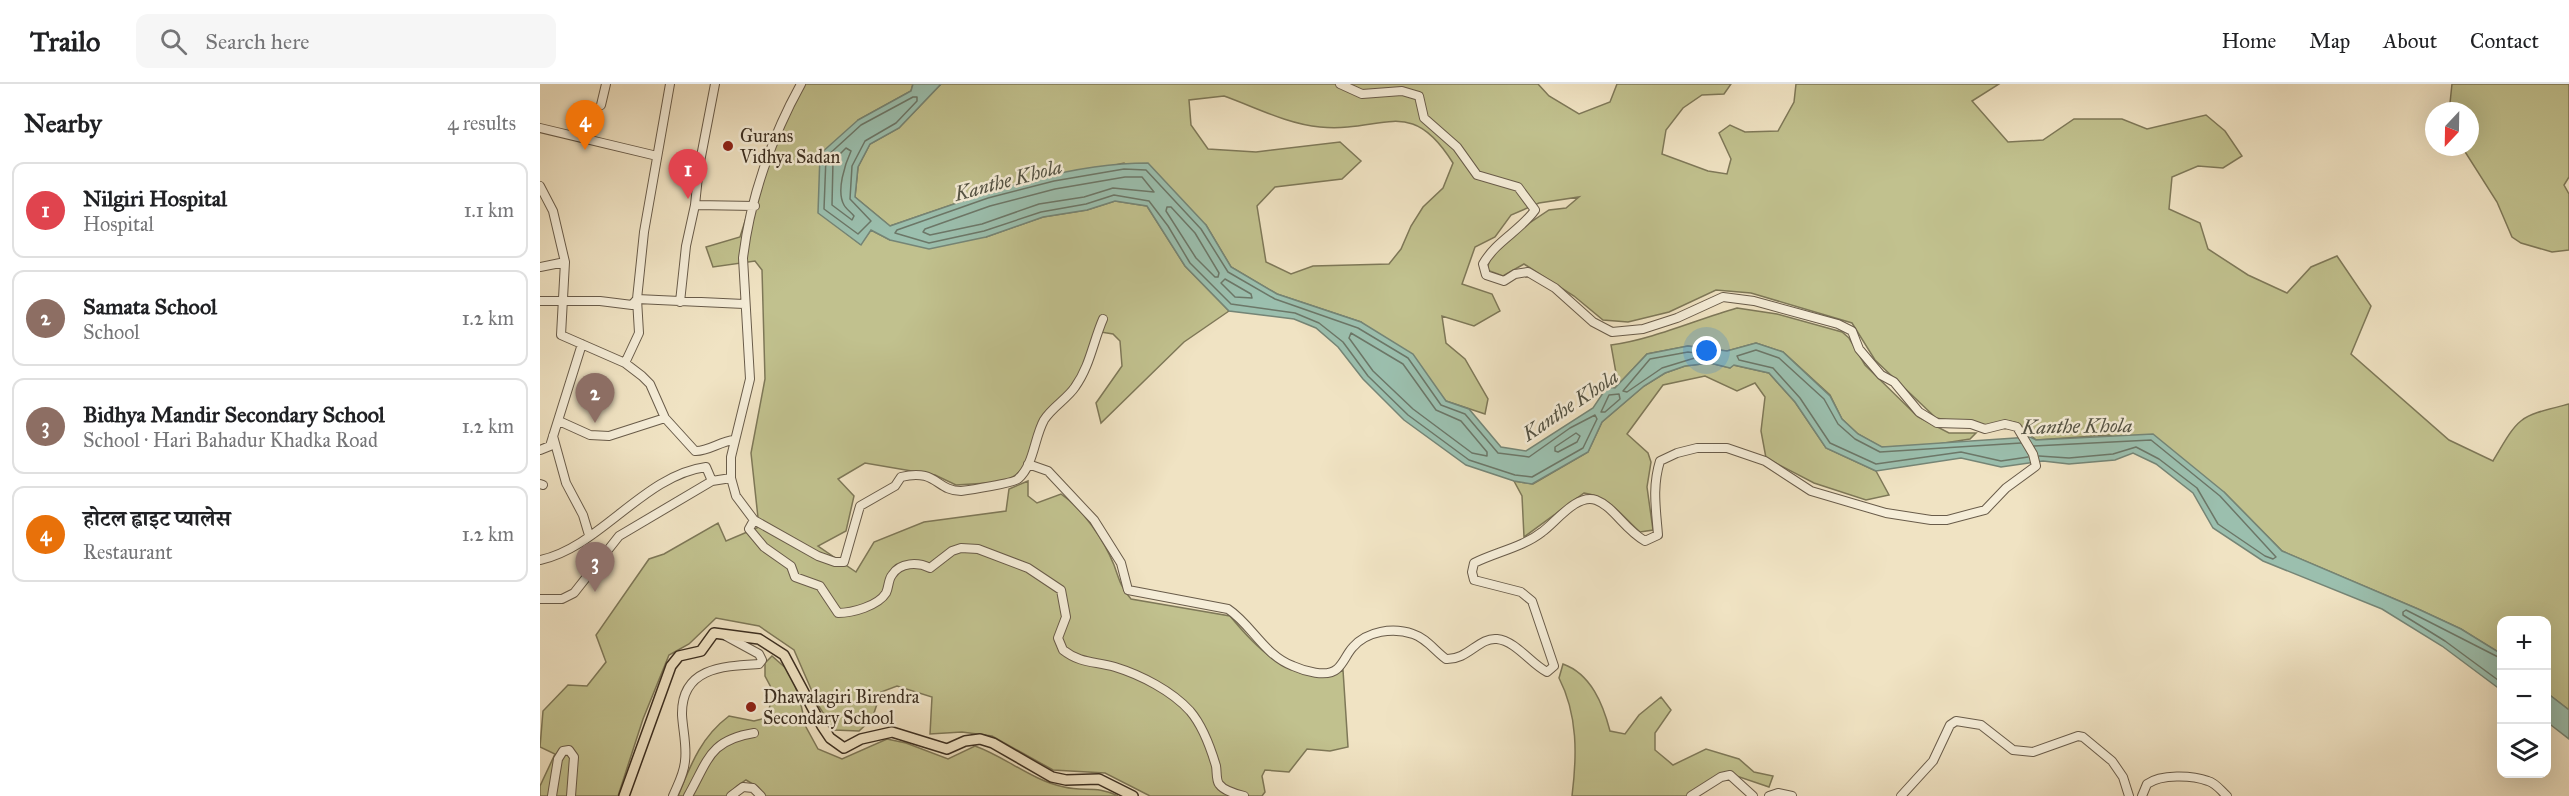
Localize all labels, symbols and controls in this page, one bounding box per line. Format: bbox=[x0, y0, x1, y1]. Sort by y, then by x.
search box bbox=[136, 14, 556, 68]
text: Trailo bbox=[30, 24, 100, 59]
icon: search bbox=[157, 25, 190, 58]
text: Search here bbox=[205, 28, 309, 55]
text: Home bbox=[2221, 28, 2276, 54]
text: Map bbox=[2309, 28, 2350, 54]
text: About bbox=[2383, 28, 2437, 54]
text: Contact bbox=[2470, 28, 2539, 54]
pin: 4 bbox=[566, 100, 604, 150]
north arrow bbox=[2425, 102, 2479, 156]
text: Nearby bbox=[24, 107, 102, 139]
text: 4 results bbox=[447, 111, 516, 135]
place label: Gurans Vidhya Sadan bbox=[739, 125, 841, 168]
marker: Gurans Vidhya Sadan bbox=[721, 139, 735, 153]
pin: 1 bbox=[668, 150, 708, 199]
water label: Kanthe Khola bbox=[950, 154, 1065, 206]
text: Nilgiri Hospital bbox=[83, 185, 227, 212]
text: 1 bbox=[42, 198, 49, 222]
text: 1.1 km bbox=[464, 198, 514, 222]
text: Hospital bbox=[83, 212, 154, 236]
text: Samata School bbox=[83, 293, 217, 320]
text: 2 bbox=[41, 306, 50, 330]
text: 1.2 km bbox=[462, 306, 514, 330]
text: School bbox=[83, 320, 140, 344]
your location bbox=[1692, 336, 1721, 365]
water label: Kanthe Khola bbox=[1517, 364, 1623, 446]
pin: 2 bbox=[576, 374, 614, 423]
text: Bidhya Mandir Secondary School bbox=[83, 401, 385, 428]
water label: Kanthe Khola bbox=[2020, 413, 2133, 439]
text: 3 bbox=[42, 414, 50, 438]
text: 1.2 km bbox=[462, 414, 514, 438]
text: School · Hari Bahadur Khadka Road bbox=[83, 428, 378, 452]
text: होटल ह्वाइट प्यालेस bbox=[83, 505, 231, 532]
text: 4 bbox=[40, 522, 51, 546]
text: 1.2 km bbox=[462, 522, 514, 546]
text: Restaurant bbox=[83, 540, 173, 564]
pin: 3 bbox=[576, 542, 614, 592]
map controls bbox=[2497, 616, 2551, 778]
button: + bbox=[2497, 616, 2551, 670]
button: − bbox=[2497, 670, 2551, 724]
place label: Dhawalagiri Birendra Secondary School bbox=[763, 686, 920, 729]
marker: Dhawalagiri Birendra Secondary School bbox=[744, 700, 758, 714]
button: layers bbox=[2497, 724, 2551, 778]

